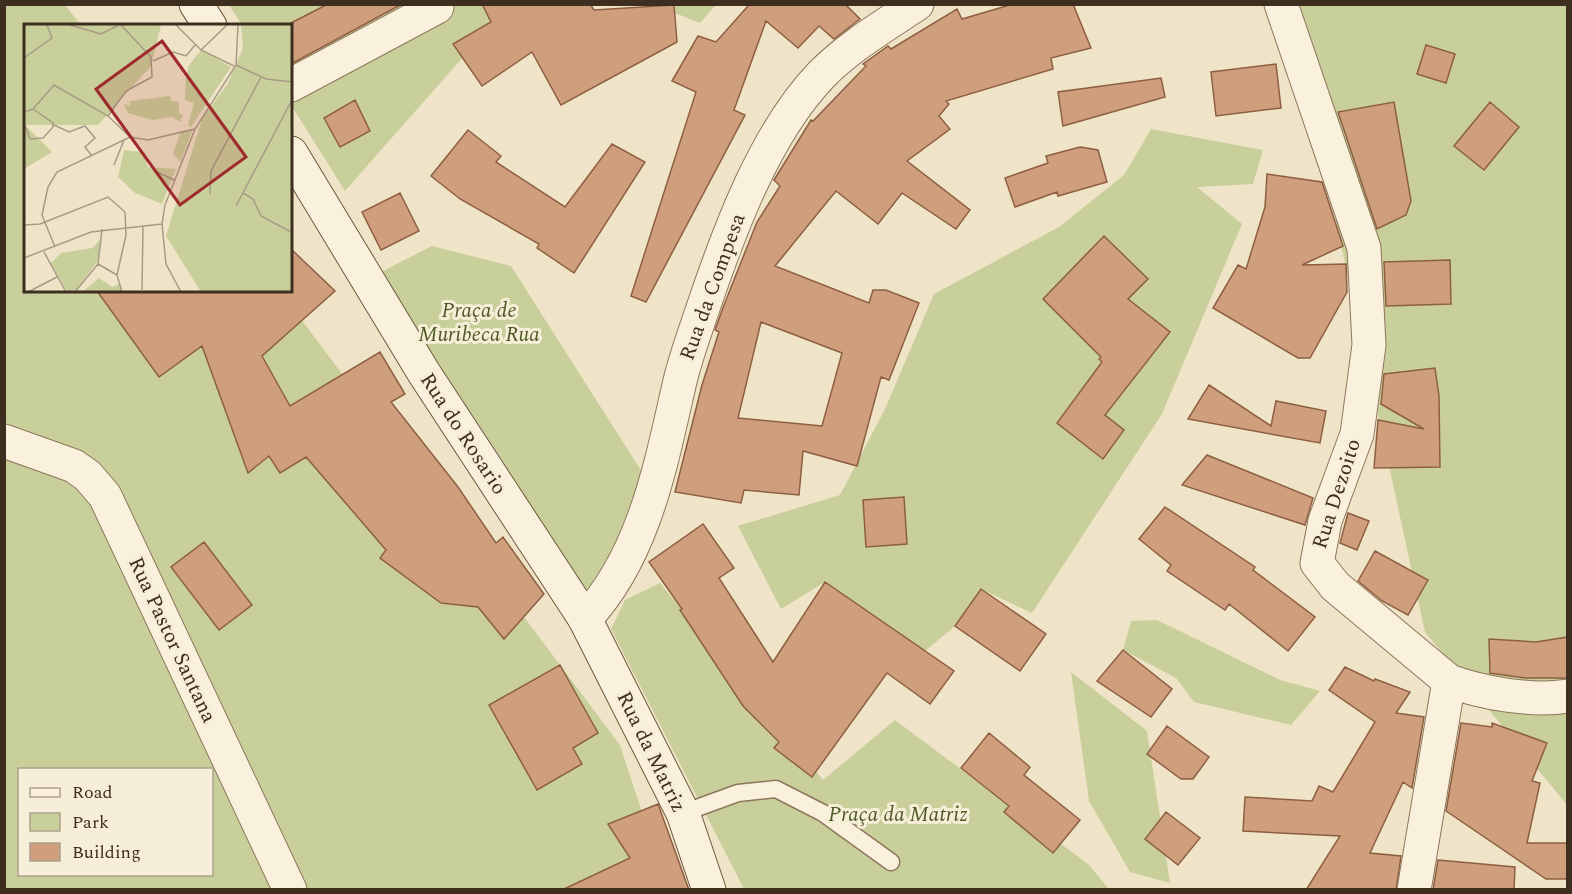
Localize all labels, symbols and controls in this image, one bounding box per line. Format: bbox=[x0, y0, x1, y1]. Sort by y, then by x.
inset map bbox=[24, 24, 292, 292]
street label: Rua da Compesa bbox=[672, 208, 755, 365]
park label: Praça de Muribeca Rua bbox=[418, 295, 540, 351]
street label: Rua do Rosario bbox=[411, 366, 515, 502]
street label: Rua Dezoito bbox=[1304, 435, 1370, 553]
street label: Rua Pastor Santana bbox=[120, 552, 225, 729]
street label: Rua da Matriz bbox=[608, 686, 694, 818]
legend bbox=[18, 768, 213, 876]
text: Road bbox=[72, 779, 113, 806]
park label: Praça da Matriz bbox=[828, 799, 968, 831]
text: Park bbox=[72, 809, 109, 836]
text: Building bbox=[72, 839, 141, 866]

